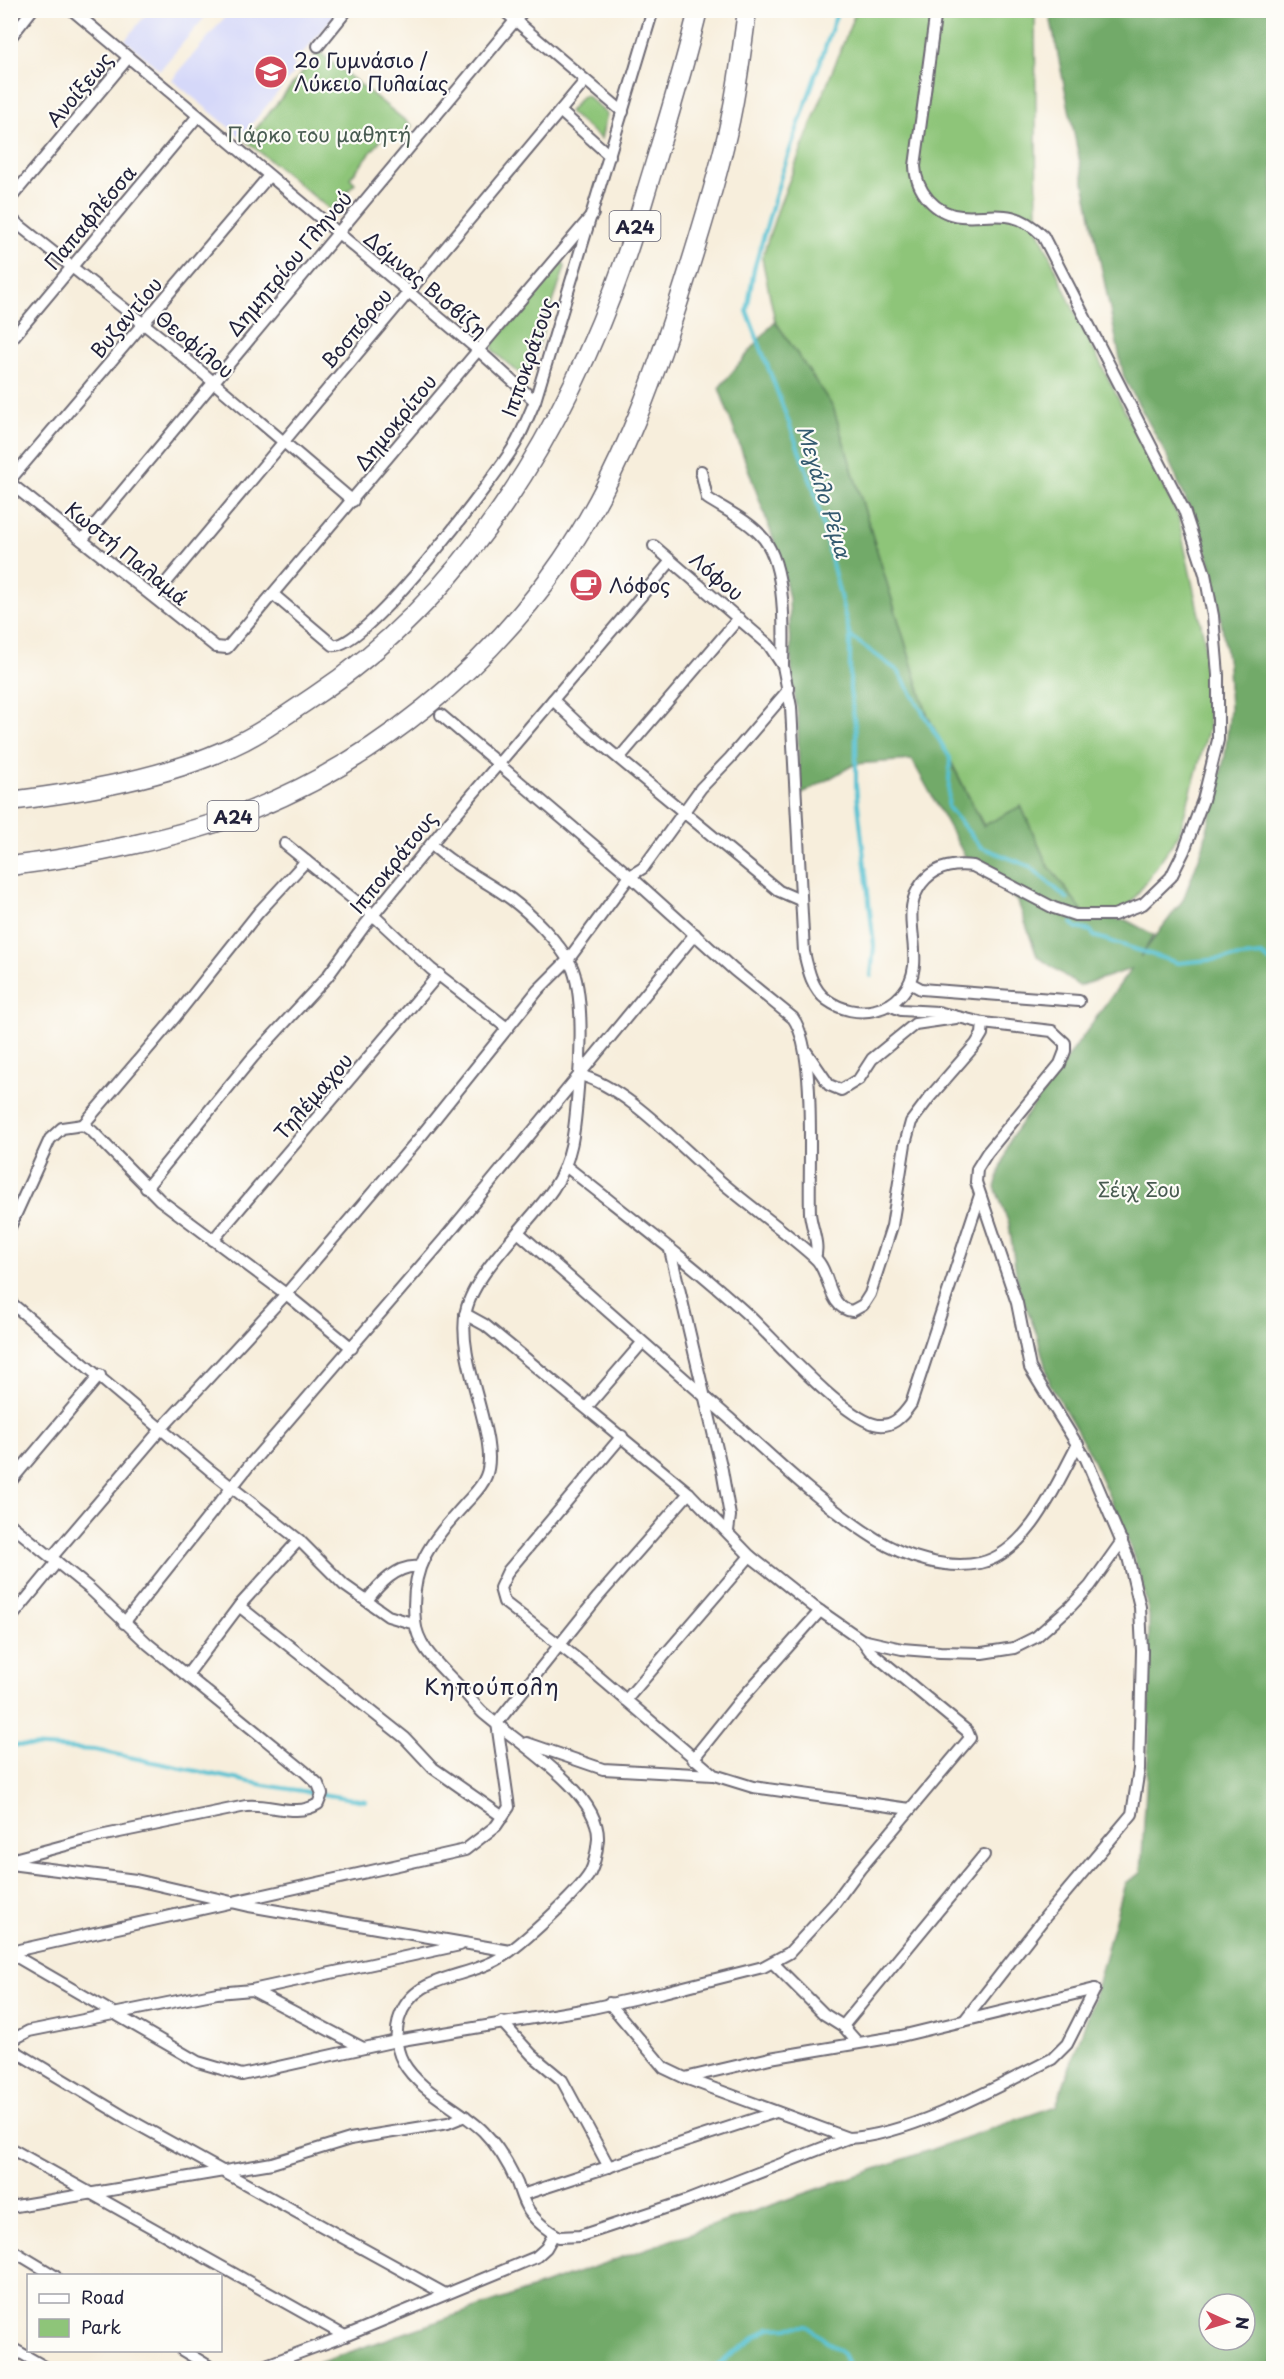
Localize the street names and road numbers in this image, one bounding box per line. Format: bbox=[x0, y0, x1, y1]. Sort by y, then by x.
street label: Ανοίξεως bbox=[39, 45, 119, 133]
street label: Παπαφλέσσα bbox=[37, 158, 143, 276]
street label: Δημητρίου Γληνού bbox=[219, 184, 359, 342]
road number: Α24 bbox=[610, 211, 660, 241]
street label: Δόμνας Βισβίζη bbox=[358, 223, 494, 345]
street label: Βυζαντίου bbox=[83, 270, 169, 364]
street label: Βοσπόρου bbox=[313, 281, 399, 375]
street label: Ιπποκράτους bbox=[493, 293, 563, 421]
street label: Θεοφίλου bbox=[149, 303, 241, 385]
street label: Δημοκρίτου bbox=[347, 367, 443, 477]
street label: Κωστή Παλαμά bbox=[59, 494, 195, 612]
street label: Λόφου bbox=[683, 544, 751, 608]
road number: Α24 bbox=[208, 801, 258, 831]
street label: Ιπποκράτους bbox=[342, 804, 444, 920]
street label: Τηλέμαχου bbox=[267, 1046, 359, 1146]

